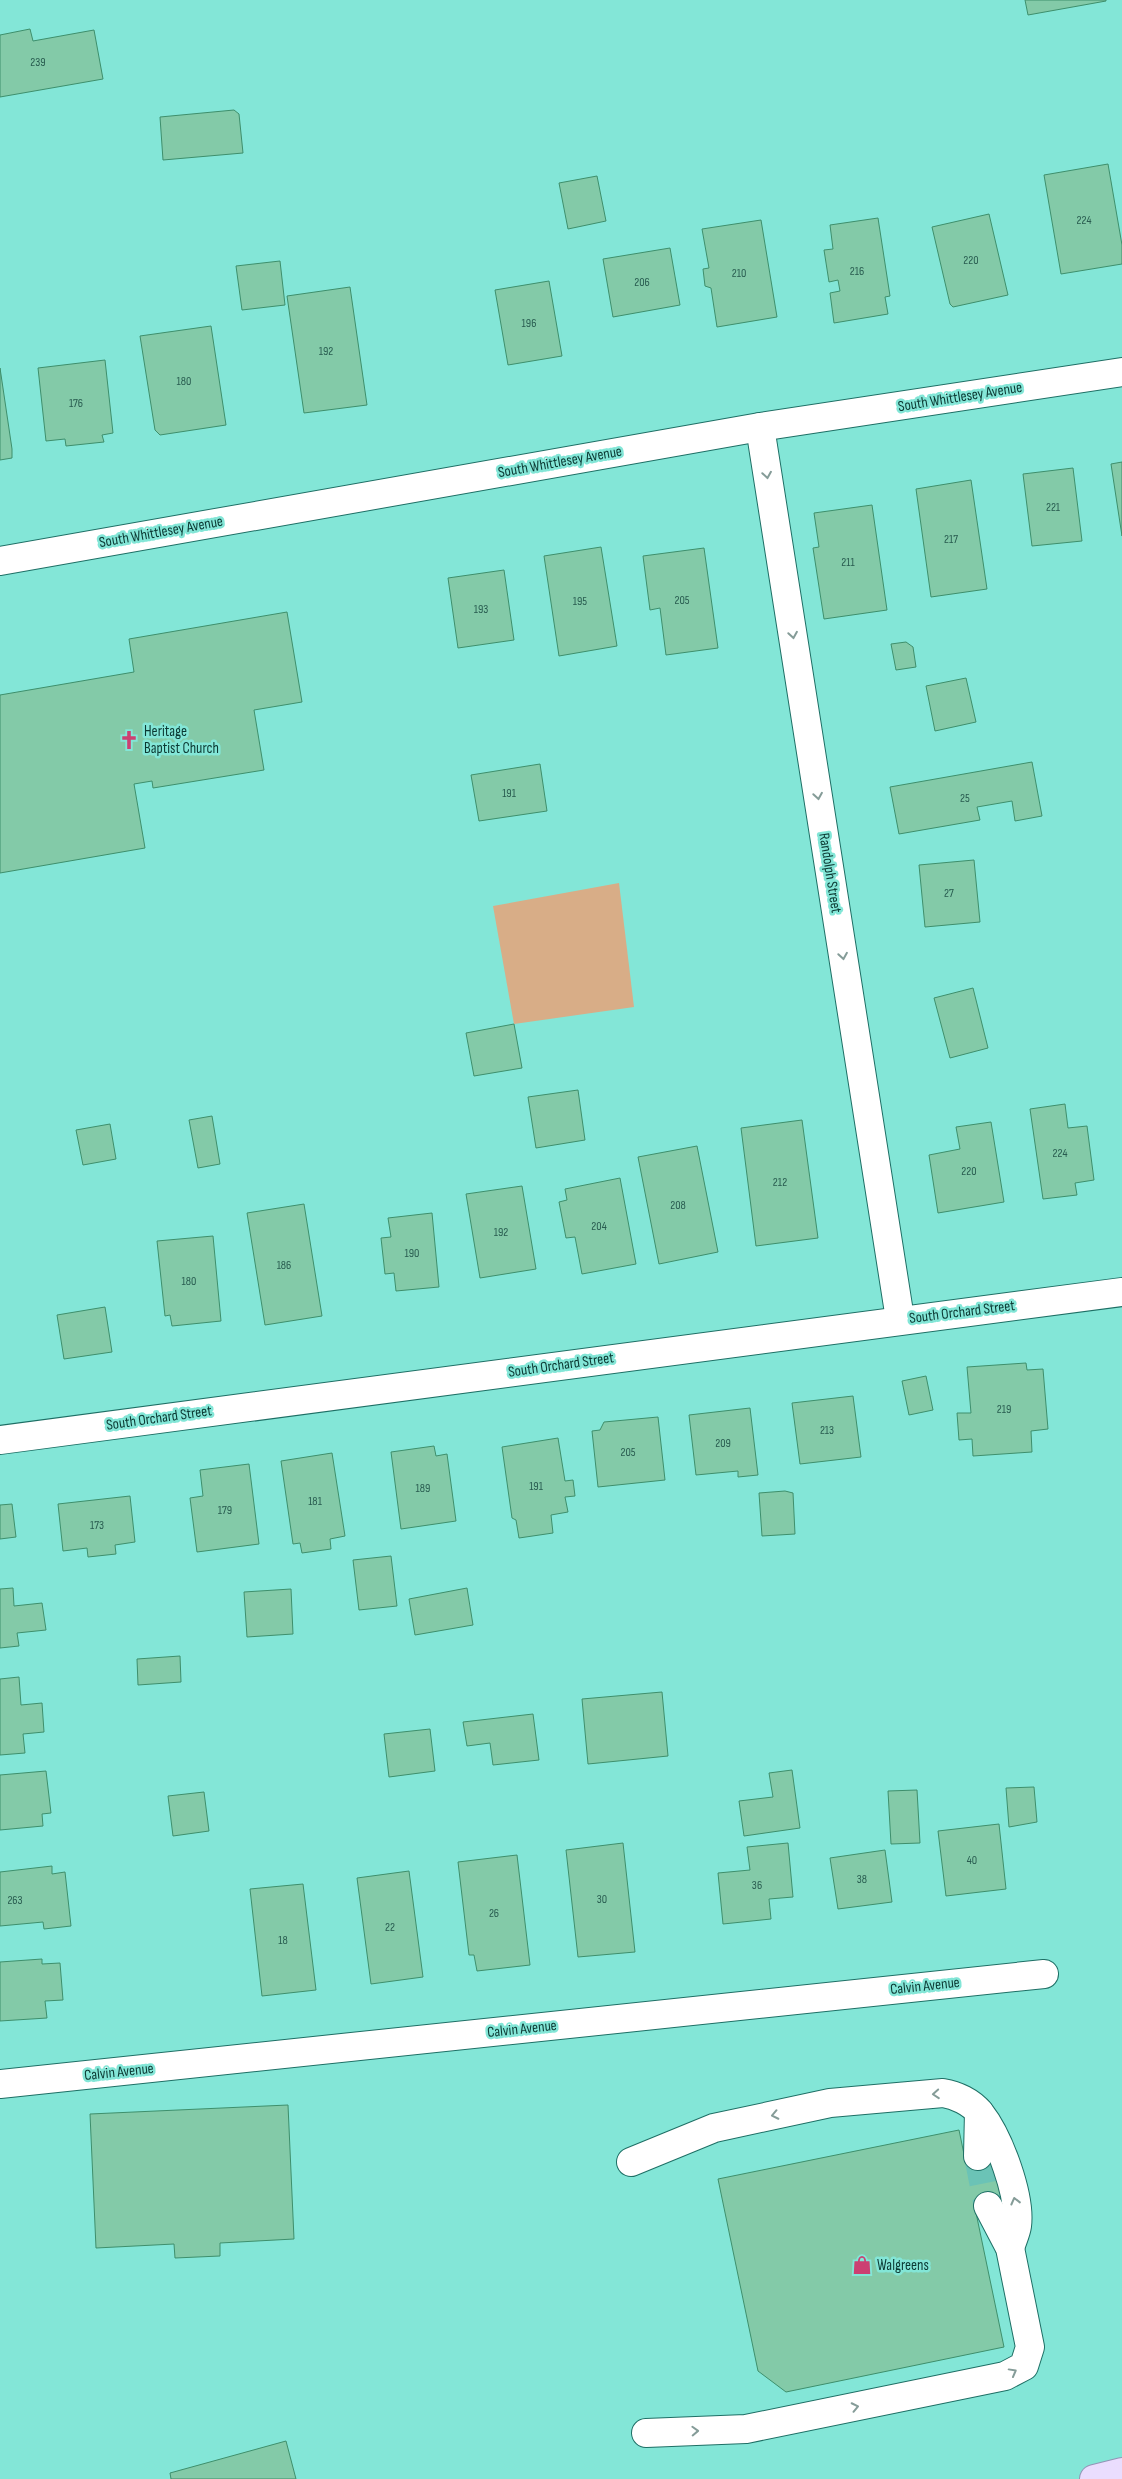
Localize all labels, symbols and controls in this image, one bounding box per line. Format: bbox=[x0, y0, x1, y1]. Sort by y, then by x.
house number: 239 bbox=[30, 55, 46, 70]
house number: 224 bbox=[1077, 213, 1091, 228]
house number: 220 bbox=[963, 253, 979, 268]
house number: 216 bbox=[850, 264, 864, 279]
house number: 210 bbox=[732, 266, 746, 281]
house number: 206 bbox=[634, 275, 650, 290]
house number: 196 bbox=[522, 316, 536, 331]
house number: 192 bbox=[319, 344, 333, 359]
house number: 180 bbox=[177, 374, 191, 389]
street label: South Whittlesey Avenue bbox=[897, 378, 1023, 416]
house number: 176 bbox=[69, 396, 83, 411]
street label: South Whittlesey Avenue bbox=[497, 442, 623, 482]
one-way arrow bbox=[762, 470, 772, 479]
house number: 221 bbox=[1046, 500, 1061, 515]
street label: South Whittlesey Avenue bbox=[98, 512, 224, 552]
house number: 217 bbox=[944, 532, 958, 547]
house number: 211 bbox=[841, 555, 855, 570]
house number: 205 bbox=[674, 593, 690, 608]
house number: 195 bbox=[573, 594, 587, 609]
house number: 193 bbox=[474, 602, 488, 617]
one-way arrow bbox=[787, 631, 797, 640]
place label: Heritage Baptist Church bbox=[144, 722, 219, 758]
church icon: Heritage Baptist Church bbox=[118, 729, 140, 751]
house number: 191 bbox=[502, 786, 517, 801]
one-way arrow bbox=[812, 791, 822, 800]
house number: 25 bbox=[960, 791, 970, 806]
street label: Randolph Street bbox=[814, 832, 846, 915]
house number: 27 bbox=[944, 886, 954, 901]
one-way arrow bbox=[837, 953, 848, 961]
house number: 224 bbox=[1053, 1146, 1067, 1161]
house number: 220 bbox=[961, 1164, 977, 1179]
house number: 212 bbox=[773, 1175, 787, 1190]
house number: 208 bbox=[670, 1198, 686, 1213]
house number: 204 bbox=[591, 1219, 607, 1234]
house number: 192 bbox=[494, 1225, 508, 1240]
house number: 190 bbox=[405, 1246, 419, 1261]
house number: 186 bbox=[277, 1258, 291, 1273]
house number: 180 bbox=[182, 1274, 196, 1289]
street label: South Orchard Street bbox=[908, 1296, 1016, 1328]
street label: South Orchard Street bbox=[507, 1348, 615, 1382]
street label: South Orchard Street bbox=[105, 1401, 213, 1435]
house number: 219 bbox=[997, 1402, 1011, 1417]
house number: 213 bbox=[820, 1423, 834, 1438]
house number: 209 bbox=[715, 1436, 731, 1451]
house number: 205 bbox=[620, 1445, 636, 1460]
house number: 191 bbox=[529, 1479, 544, 1494]
house number: 189 bbox=[416, 1481, 430, 1496]
house number: 181 bbox=[308, 1494, 323, 1509]
house number: 179 bbox=[218, 1503, 232, 1518]
house number: 173 bbox=[90, 1518, 104, 1533]
house number: 40 bbox=[967, 1853, 977, 1868]
house number: 38 bbox=[857, 1872, 867, 1887]
house number: 36 bbox=[752, 1878, 762, 1893]
house number: 30 bbox=[597, 1892, 607, 1907]
house number: 263 bbox=[7, 1893, 23, 1908]
house number: 26 bbox=[489, 1906, 499, 1921]
house number: 22 bbox=[385, 1920, 395, 1935]
house number: 18 bbox=[278, 1933, 288, 1948]
street label: Calvin Avenue bbox=[889, 1973, 961, 1999]
street label: Calvin Avenue bbox=[486, 2016, 558, 2042]
street label: Calvin Avenue bbox=[83, 2059, 155, 2085]
one-way arrow bbox=[932, 2088, 940, 2099]
one-way arrow bbox=[771, 2109, 780, 2120]
one-way arrow bbox=[1010, 2196, 1021, 2205]
shop icon: Walgreens bbox=[851, 2254, 873, 2276]
place label: Walgreens bbox=[877, 2256, 929, 2275]
one-way arrow bbox=[1008, 2368, 1017, 2378]
one-way arrow bbox=[851, 2402, 860, 2413]
one-way arrow bbox=[692, 2426, 699, 2436]

